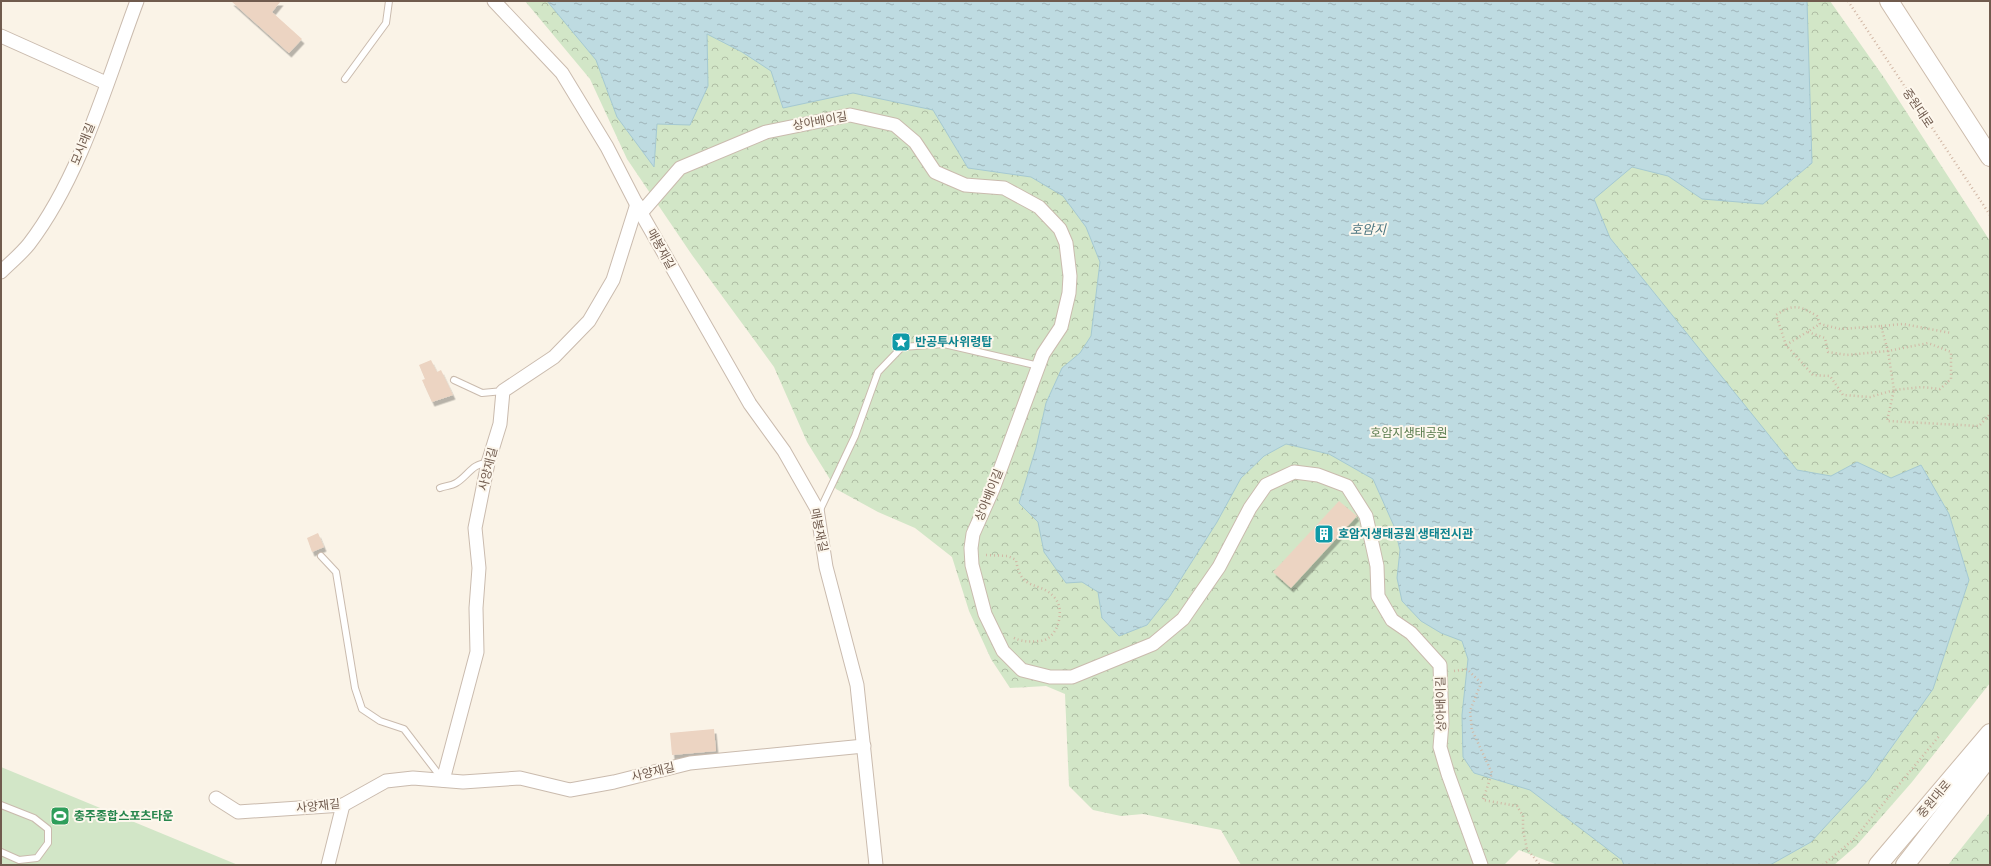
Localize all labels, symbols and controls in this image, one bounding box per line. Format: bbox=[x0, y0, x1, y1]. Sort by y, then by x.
street label: 중원대로 bbox=[1900, 86, 1936, 130]
street label: 상아배이길 bbox=[792, 109, 848, 133]
street label: 모시래길 bbox=[68, 121, 98, 167]
water label: 호암지 bbox=[1350, 222, 1387, 237]
street label: 매봉재길 bbox=[644, 226, 678, 272]
place icon: 반공투사위령탑 bbox=[890, 331, 912, 353]
place label: 반공투사위령탑 bbox=[915, 335, 992, 349]
park label: 호암지생태공원 bbox=[1370, 426, 1448, 440]
street label: 사양재길 bbox=[476, 446, 500, 492]
street label: 상아배이길 bbox=[972, 467, 1006, 523]
street label: 매봉재길 bbox=[808, 507, 830, 553]
building icon: 호암지생태공원 생태전시관 bbox=[1313, 523, 1335, 545]
place label: 호암지생태공원 생태전시관 bbox=[1338, 527, 1473, 541]
street label: 상아배이길 bbox=[1434, 676, 1448, 732]
street label: 사양재길 bbox=[630, 760, 676, 784]
street label: 중원대로 bbox=[1914, 778, 1954, 820]
street label: 사양재길 bbox=[295, 797, 341, 815]
sports icon: 충주종합스포츠타운 bbox=[49, 805, 71, 827]
place label: 충주종합스포츠타운 bbox=[74, 809, 173, 823]

